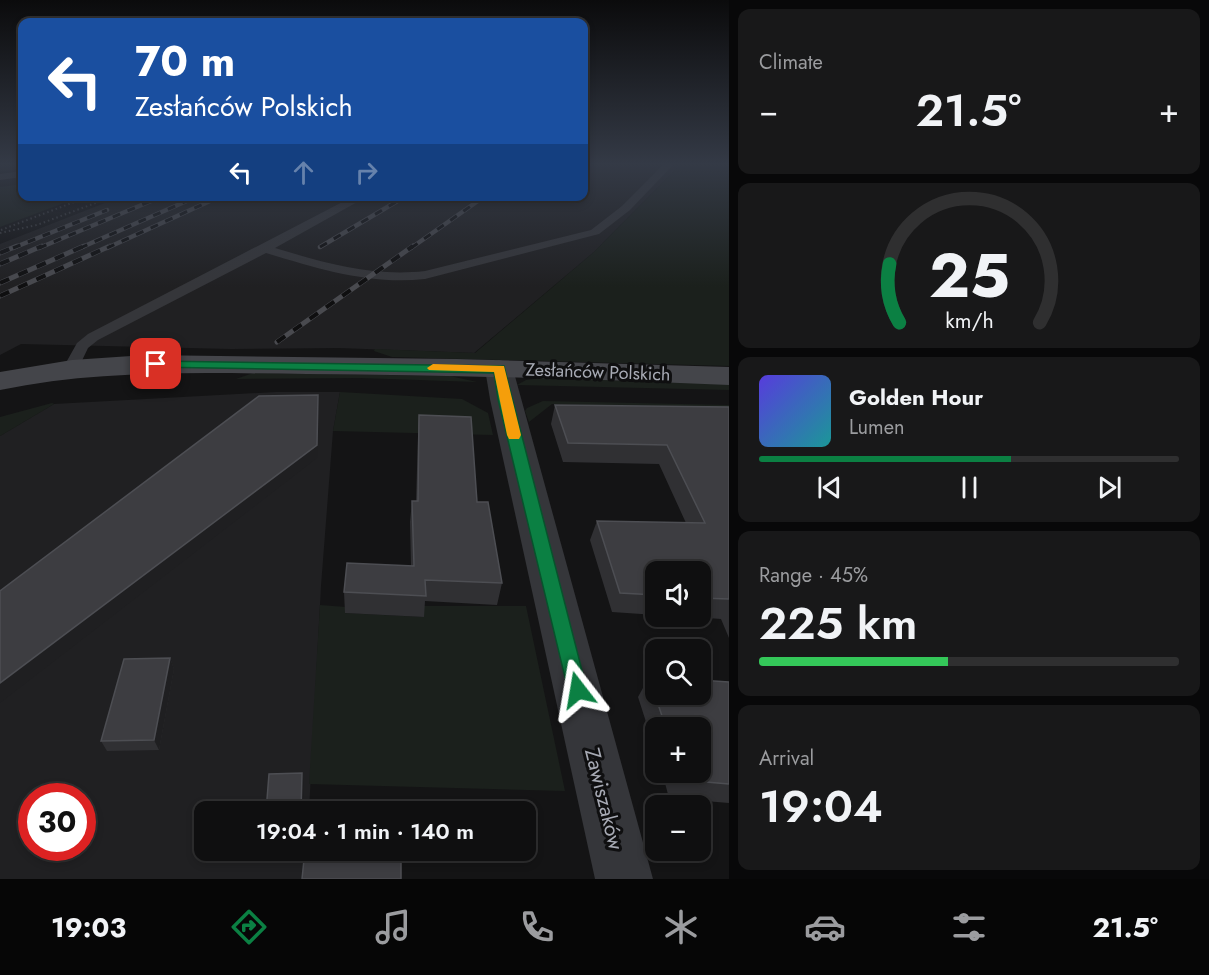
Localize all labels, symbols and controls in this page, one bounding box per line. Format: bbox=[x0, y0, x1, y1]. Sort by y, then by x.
text: 70 m bbox=[135, 31, 235, 92]
icon: left bbox=[36, 42, 114, 120]
text: Climate bbox=[759, 48, 823, 77]
text: 21.5° bbox=[916, 78, 1021, 143]
text: Zesłańców Polskich bbox=[135, 87, 353, 126]
text: − bbox=[759, 87, 778, 134]
text: + bbox=[1159, 87, 1179, 134]
icon: left bbox=[224, 156, 257, 189]
icon: ahead bbox=[287, 156, 320, 189]
icon: right bbox=[350, 156, 383, 189]
text: 25 bbox=[928, 230, 1010, 320]
text: km/h bbox=[945, 305, 993, 336]
pin bbox=[130, 338, 181, 389]
icon: arrive bbox=[139, 347, 172, 380]
street label: Zesłańców Polskich bbox=[525, 356, 671, 388]
text: Golden Hour bbox=[849, 381, 983, 413]
text: Lumen bbox=[849, 413, 905, 442]
icon: previous bbox=[813, 471, 846, 504]
icon: pause bbox=[953, 471, 986, 504]
icon: next bbox=[1093, 471, 1126, 504]
map controls bbox=[645, 561, 711, 861]
button: sound bbox=[645, 561, 711, 627]
text: Range · 45% bbox=[759, 561, 868, 590]
text: 225 km bbox=[759, 591, 917, 656]
button: search bbox=[645, 639, 711, 705]
position arrow bbox=[546, 658, 610, 722]
button: + bbox=[645, 717, 711, 783]
text: Arrival bbox=[759, 744, 814, 773]
street label: Zawiszaków bbox=[577, 745, 631, 854]
text: 19:04 bbox=[759, 774, 883, 839]
speed limit sign: 30 bbox=[18, 783, 96, 861]
button: − bbox=[645, 795, 711, 861]
text: 19:04 · 1 min · 140 m bbox=[256, 815, 474, 847]
icon: directions bbox=[228, 906, 270, 948]
icon: music bbox=[372, 906, 414, 948]
icon: phone bbox=[516, 906, 558, 948]
icon: climate bbox=[660, 906, 702, 948]
icon: car bbox=[804, 906, 846, 948]
icon: filters bbox=[948, 906, 990, 948]
text: 19:03 bbox=[51, 908, 126, 947]
text: 21.5° bbox=[1092, 908, 1158, 947]

